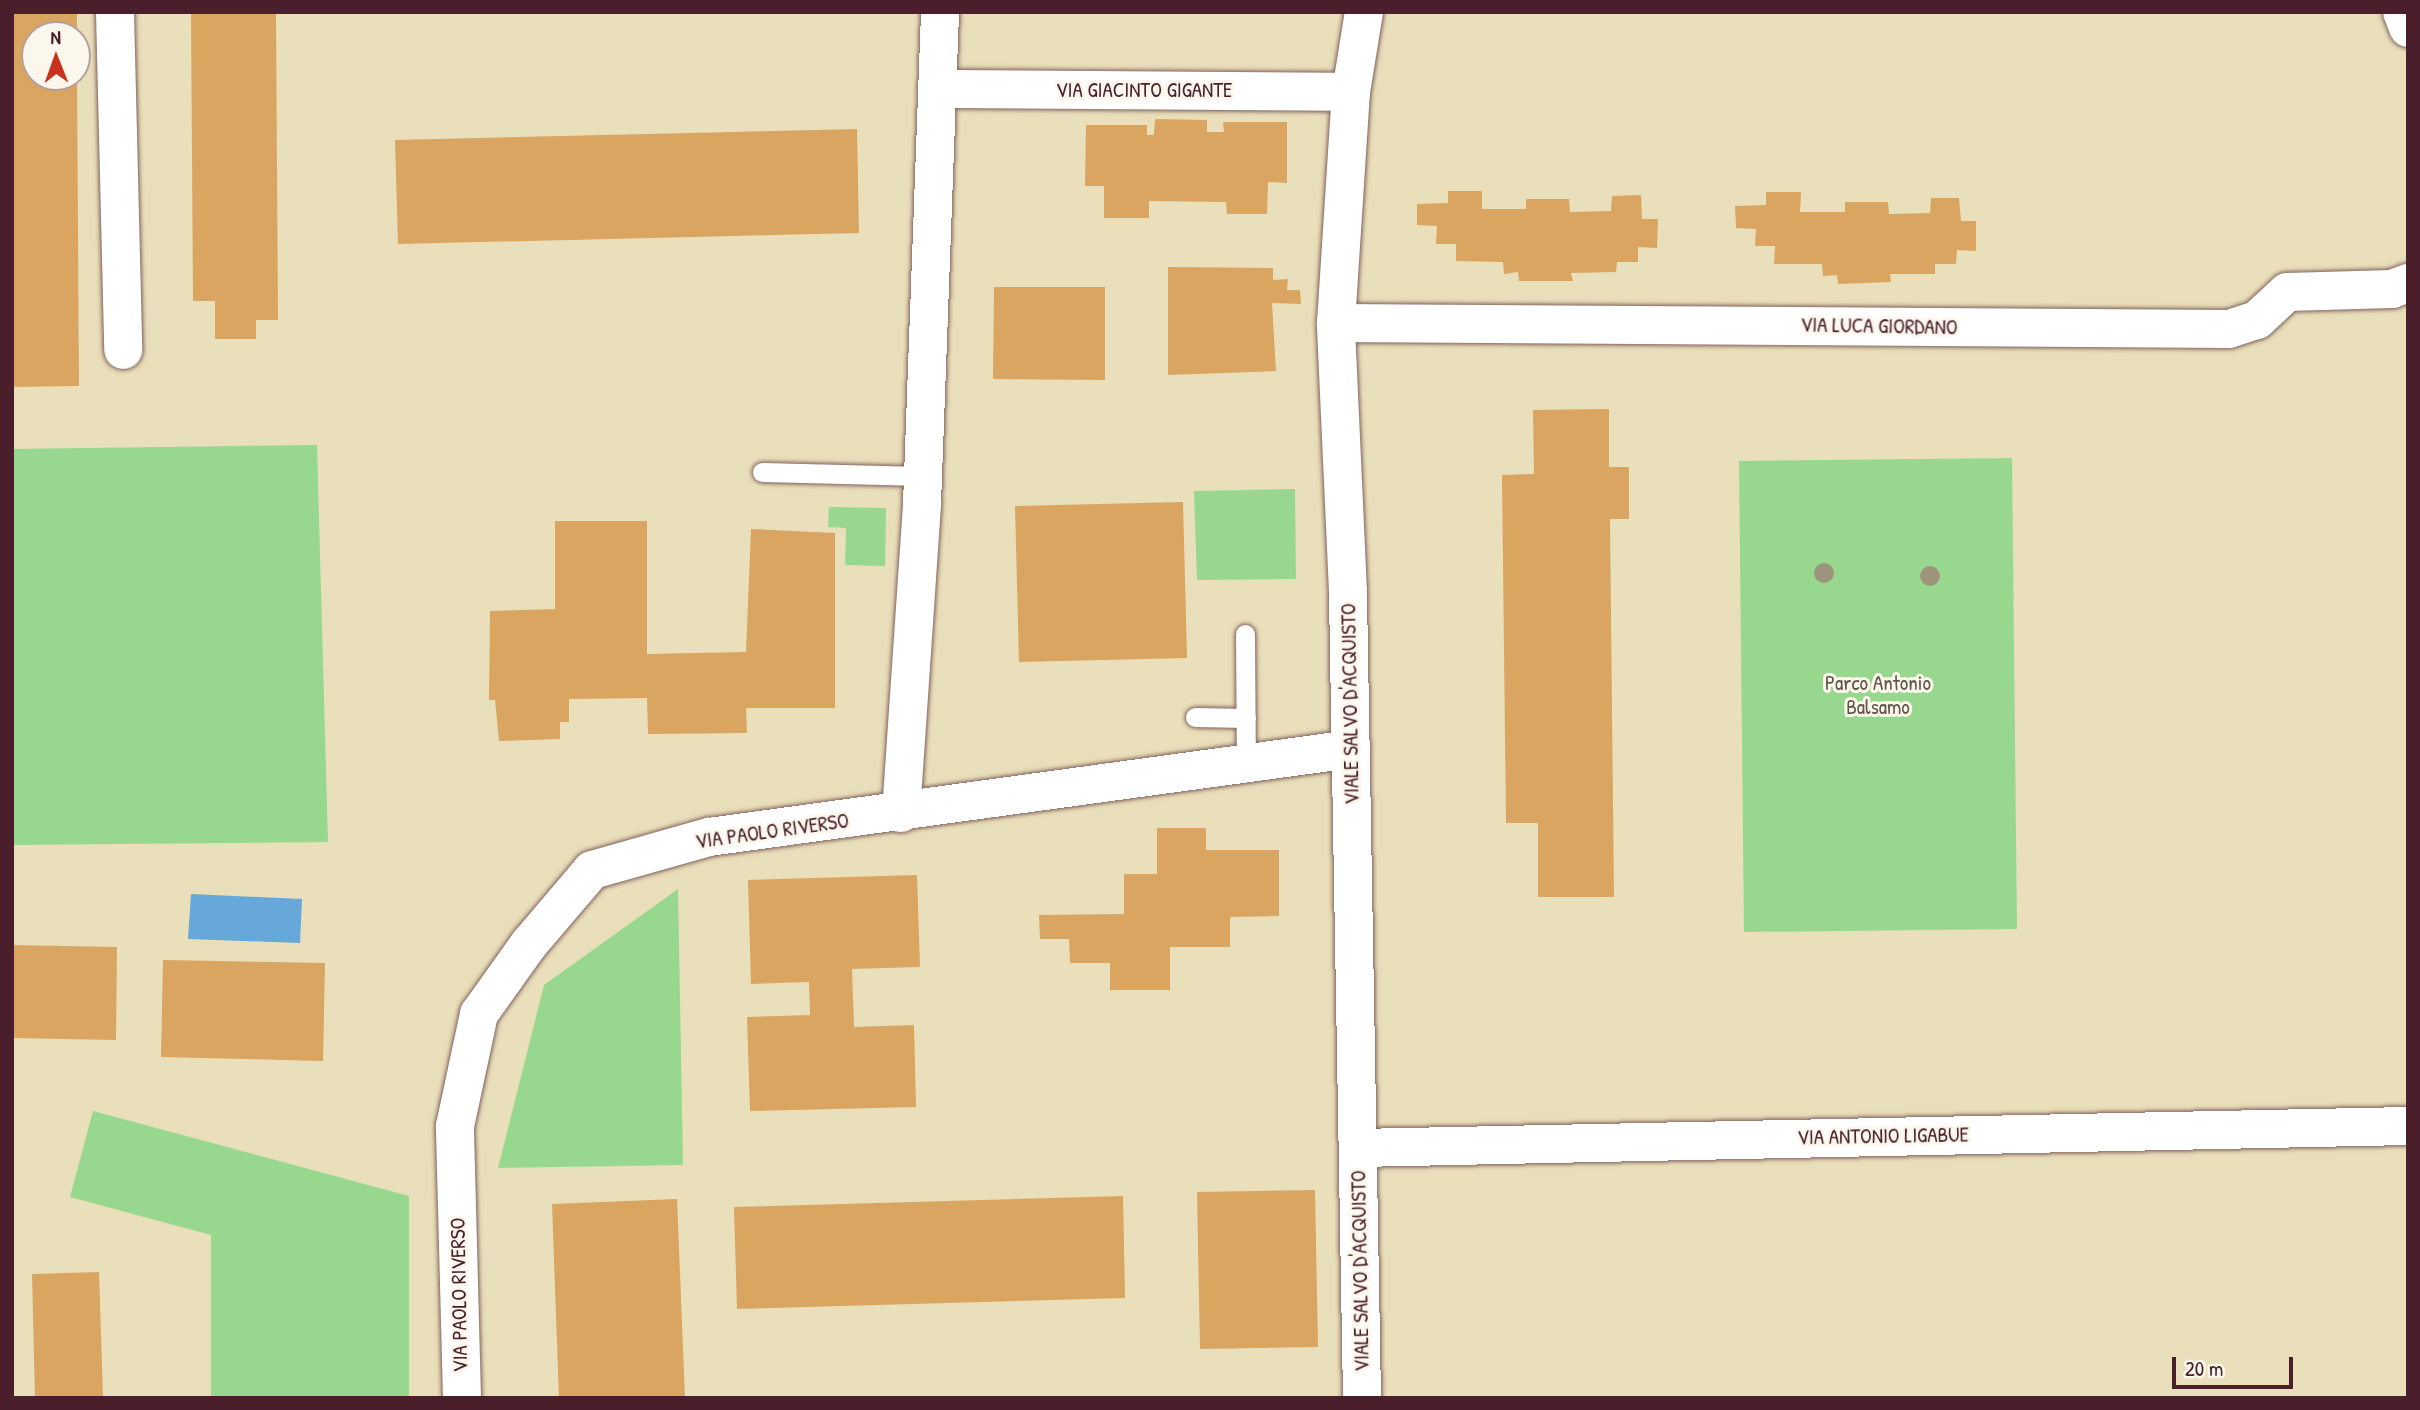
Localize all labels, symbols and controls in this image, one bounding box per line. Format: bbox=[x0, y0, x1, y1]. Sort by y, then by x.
north arrow bbox=[21, 21, 91, 91]
text: N bbox=[50, 24, 61, 50]
street label: VIA GIACINTO GIGANTE bbox=[1056, 77, 1232, 103]
street label: VIA LUCA GIORDANO bbox=[1800, 312, 1958, 340]
street label: VIALE SALVO D'ACQUISTO bbox=[1336, 603, 1364, 805]
park label: Parco Antonio Balsamo bbox=[1825, 670, 1931, 720]
street label: VIA PAOLO RIVERSO bbox=[694, 808, 850, 854]
street label: VIA ANTONIO LIGABUE bbox=[1797, 1122, 1969, 1150]
street label: VIALE SALVO D'ACQUISTO bbox=[1346, 1170, 1374, 1372]
street label: VIA PAOLO RIVERSO bbox=[445, 1218, 473, 1372]
scale bar bbox=[2175, 1344, 2296, 1388]
text: 20 m bbox=[2185, 1354, 2223, 1383]

